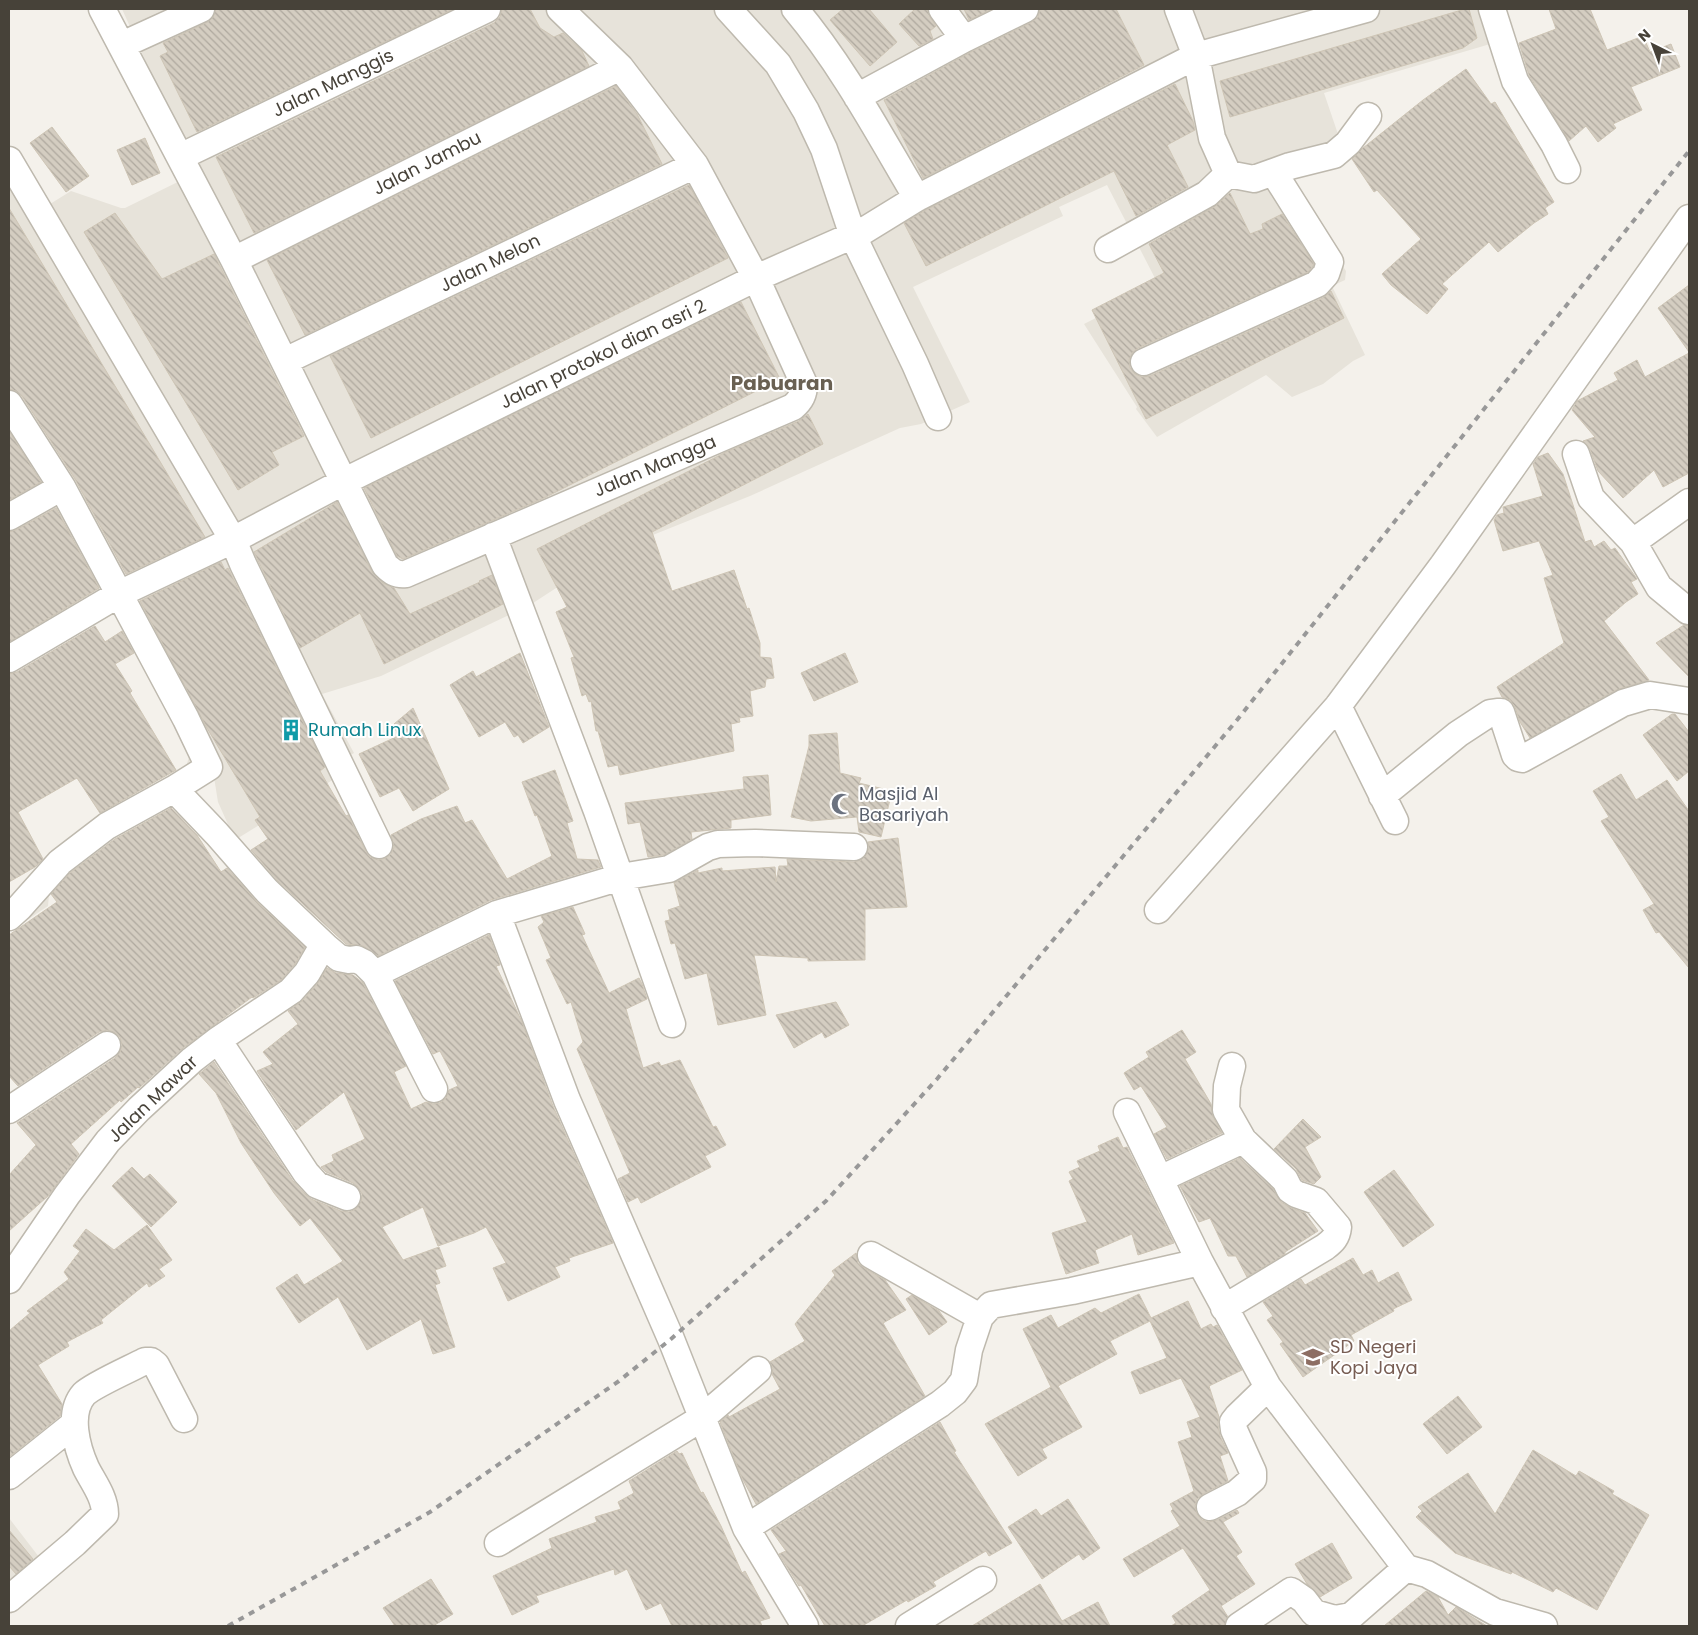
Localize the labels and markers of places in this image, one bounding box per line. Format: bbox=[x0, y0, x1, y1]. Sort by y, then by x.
building icon: Rumah Linux bbox=[278, 717, 304, 743]
place label: Rumah Linux bbox=[308, 717, 422, 742]
place label: Masjid Al Basariyah bbox=[859, 781, 949, 827]
mosque icon: Masjid Al Basariyah bbox=[829, 791, 855, 817]
place label: SD Negeri Kopi Jaya bbox=[1330, 1334, 1418, 1380]
school or university icon: SD Negeri Kopi Jaya bbox=[1300, 1344, 1326, 1370]

